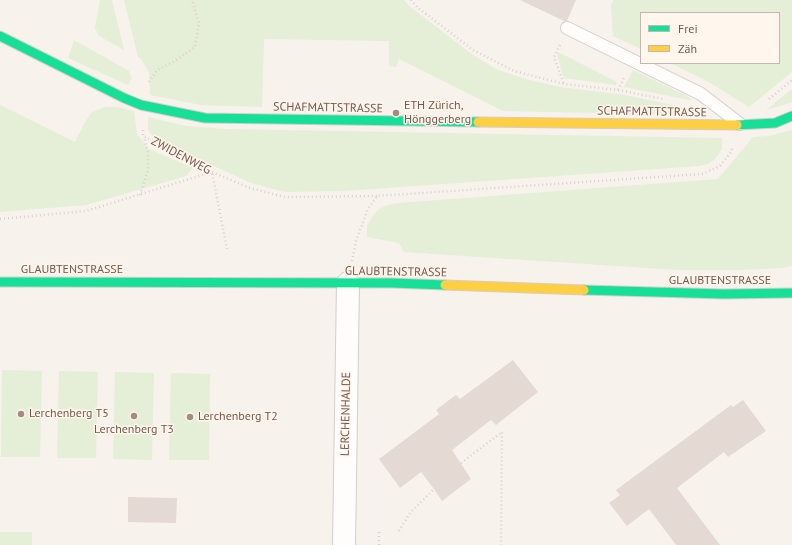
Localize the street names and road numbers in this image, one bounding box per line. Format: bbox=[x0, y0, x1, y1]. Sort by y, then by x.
street label: SCHAFMATTSTRASSE bbox=[273, 100, 383, 116]
street label: SCHAFMATTSTRASSE bbox=[597, 104, 707, 120]
street label: ZWIDENWEG bbox=[148, 134, 214, 178]
street label: GLAUBTENSTRASSE bbox=[21, 263, 123, 277]
street label: GLAUBTENSTRASSE bbox=[345, 264, 447, 280]
street label: GLAUBTENSTRASSE bbox=[669, 274, 771, 288]
street label: LERCHENHALDE bbox=[338, 372, 354, 456]

